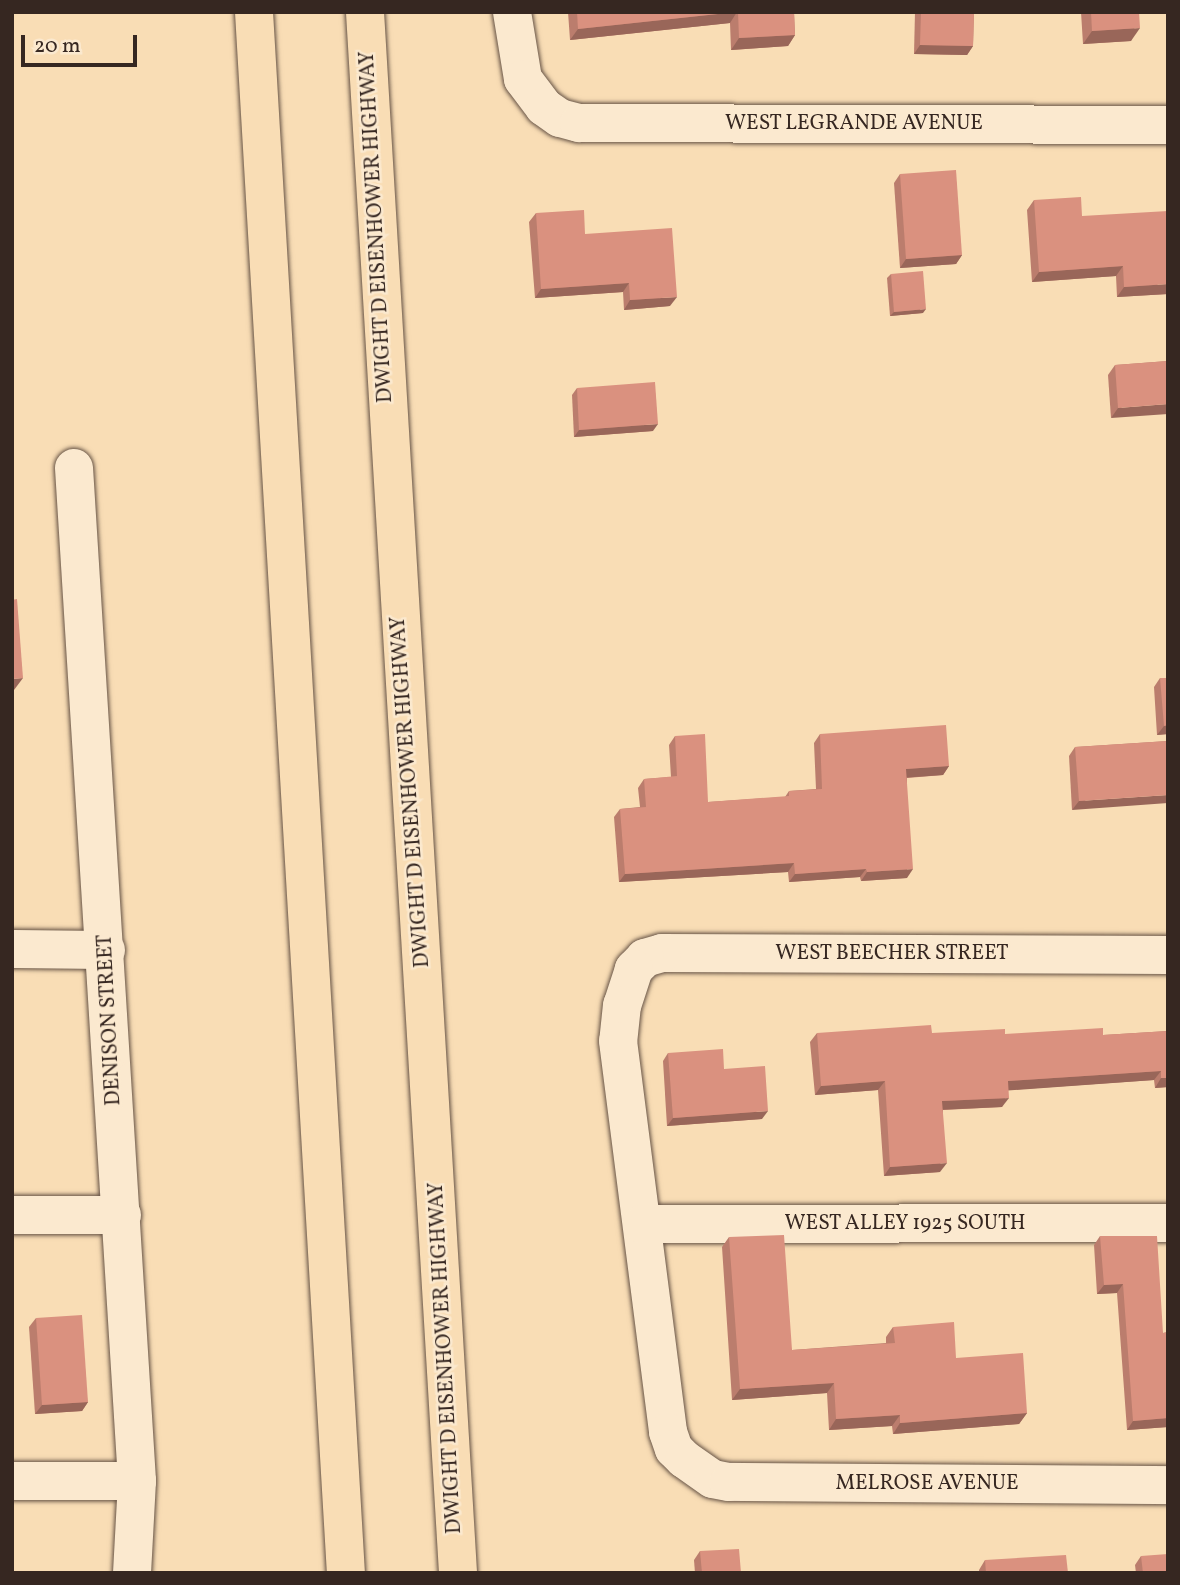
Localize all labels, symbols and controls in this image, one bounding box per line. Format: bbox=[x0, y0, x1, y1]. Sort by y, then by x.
scale bar bbox=[24, 21, 140, 65]
text: 20 m bbox=[34, 32, 80, 61]
street label: DWIGHT D EISENHOWER HIGHWAY bbox=[355, 50, 399, 404]
street label: WEST LEGRANDE AVENUE bbox=[725, 111, 983, 137]
street label: DWIGHT D EISENHOWER HIGHWAY bbox=[386, 615, 436, 969]
street label: DENISON STREET bbox=[93, 934, 127, 1106]
street label: WEST BEECHER STREET bbox=[775, 941, 1009, 967]
street label: DWIGHT D EISENHOWER HIGHWAY bbox=[424, 1181, 468, 1535]
street label: WEST ALLEY 1925 SOUTH bbox=[784, 1211, 1026, 1237]
street label: MELROSE AVENUE bbox=[835, 1471, 1019, 1497]

